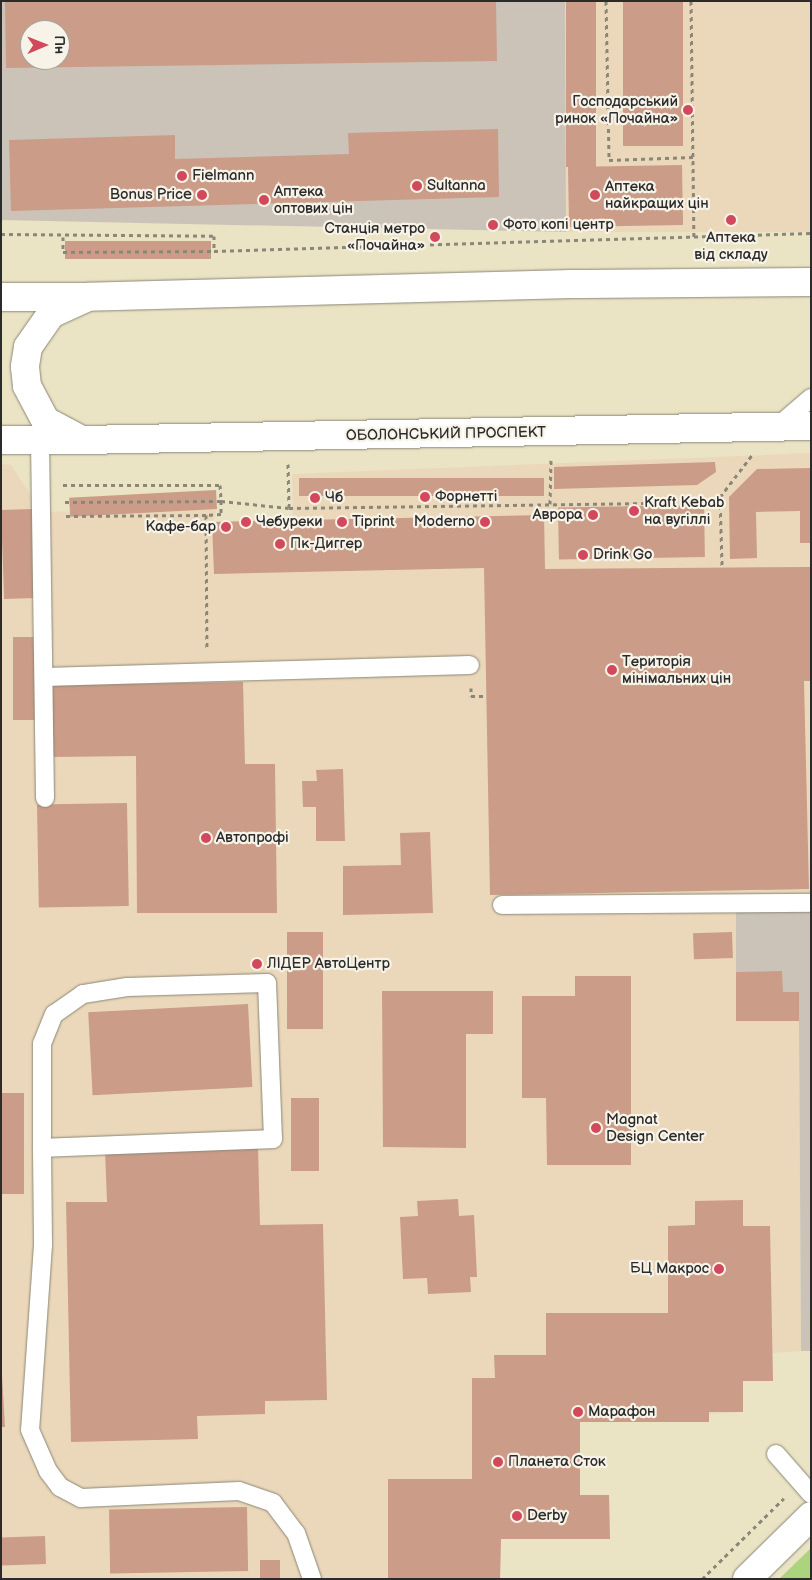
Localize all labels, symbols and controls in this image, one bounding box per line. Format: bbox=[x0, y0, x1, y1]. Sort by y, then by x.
north arrow bbox=[20, 20, 70, 70]
text: Пн bbox=[51, 35, 68, 54]
place label: Господарський ринок «Почайна» bbox=[555, 92, 678, 127]
marker: Господарський ринок «Почайна» bbox=[682, 104, 694, 116]
place label: Fielmann bbox=[192, 167, 255, 185]
marker: Fielmann bbox=[176, 170, 188, 182]
place label: Sultanna bbox=[427, 177, 486, 195]
place label: Аптека найкращих цін bbox=[605, 177, 709, 212]
marker: Sultanna bbox=[411, 180, 423, 192]
place label: Аптека оптових цін bbox=[274, 182, 353, 217]
place label: Bonus Price bbox=[110, 186, 192, 204]
marker: Bonus Price bbox=[196, 189, 208, 201]
marker: Аптека найкращих цін bbox=[589, 189, 601, 201]
marker: Аптека оптових цін bbox=[258, 194, 270, 206]
marker: Аптека від складу bbox=[725, 214, 737, 226]
place label: Фото копі центр bbox=[503, 216, 614, 234]
place label: Станція метро «Почайна» bbox=[324, 219, 425, 254]
marker: Фото копі центр bbox=[487, 219, 499, 231]
place label: Аптека від складу bbox=[694, 228, 768, 263]
marker: Станція метро «Почайна» bbox=[429, 231, 441, 243]
street label: ОБОЛОНСЬКИЙ ПРОСПЕКТ bbox=[346, 423, 546, 445]
place label: Форнетті bbox=[435, 488, 497, 506]
place label: Чб bbox=[325, 489, 343, 507]
marker: Форнетті bbox=[419, 491, 431, 503]
marker: Чб bbox=[309, 492, 321, 504]
place label: Kraft Kebab на вугіллі bbox=[644, 493, 724, 528]
marker: Kraft Kebab на вугіллі bbox=[628, 505, 640, 517]
place label: Аврора bbox=[532, 506, 583, 524]
marker: Аврора bbox=[587, 509, 599, 521]
place label: Чебуреки bbox=[256, 513, 323, 531]
place label: Tiprint bbox=[352, 513, 395, 531]
place label: Moderno bbox=[414, 513, 475, 531]
marker: Чебуреки bbox=[240, 516, 252, 528]
marker: Tiprint bbox=[336, 516, 348, 528]
marker: Moderno bbox=[479, 516, 491, 528]
place label: Кафе-бар bbox=[146, 518, 216, 536]
marker: Кафе-бар bbox=[220, 521, 232, 533]
place label: Пк-Диггер bbox=[290, 535, 362, 553]
marker: Пк-Диггер bbox=[274, 538, 286, 550]
place label: Drink Go bbox=[593, 546, 652, 564]
marker: Drink Go bbox=[577, 549, 589, 561]
place label: Територія мінімальних цін bbox=[622, 652, 731, 687]
marker: Територія мінімальних цін bbox=[606, 664, 618, 676]
place label: Автопрофі bbox=[216, 829, 289, 847]
marker: Автопрофі bbox=[200, 832, 212, 844]
place label: ЛІДЕР АвтоЦентр bbox=[267, 955, 390, 973]
marker: ЛІДЕР АвтоЦентр bbox=[251, 958, 263, 970]
place label: Magnat Design Center bbox=[606, 1110, 704, 1145]
marker: Magnat Design Center bbox=[590, 1122, 602, 1134]
place label: БЦ Макрос bbox=[630, 1260, 709, 1278]
marker: БЦ Макрос bbox=[713, 1263, 725, 1275]
place label: Марафон bbox=[588, 1403, 656, 1421]
marker: Марафон bbox=[572, 1406, 584, 1418]
place label: Планета Сток bbox=[508, 1453, 606, 1471]
marker: Планета Сток bbox=[492, 1456, 504, 1468]
place label: Derby bbox=[527, 1507, 567, 1525]
marker: Derby bbox=[511, 1510, 523, 1522]

